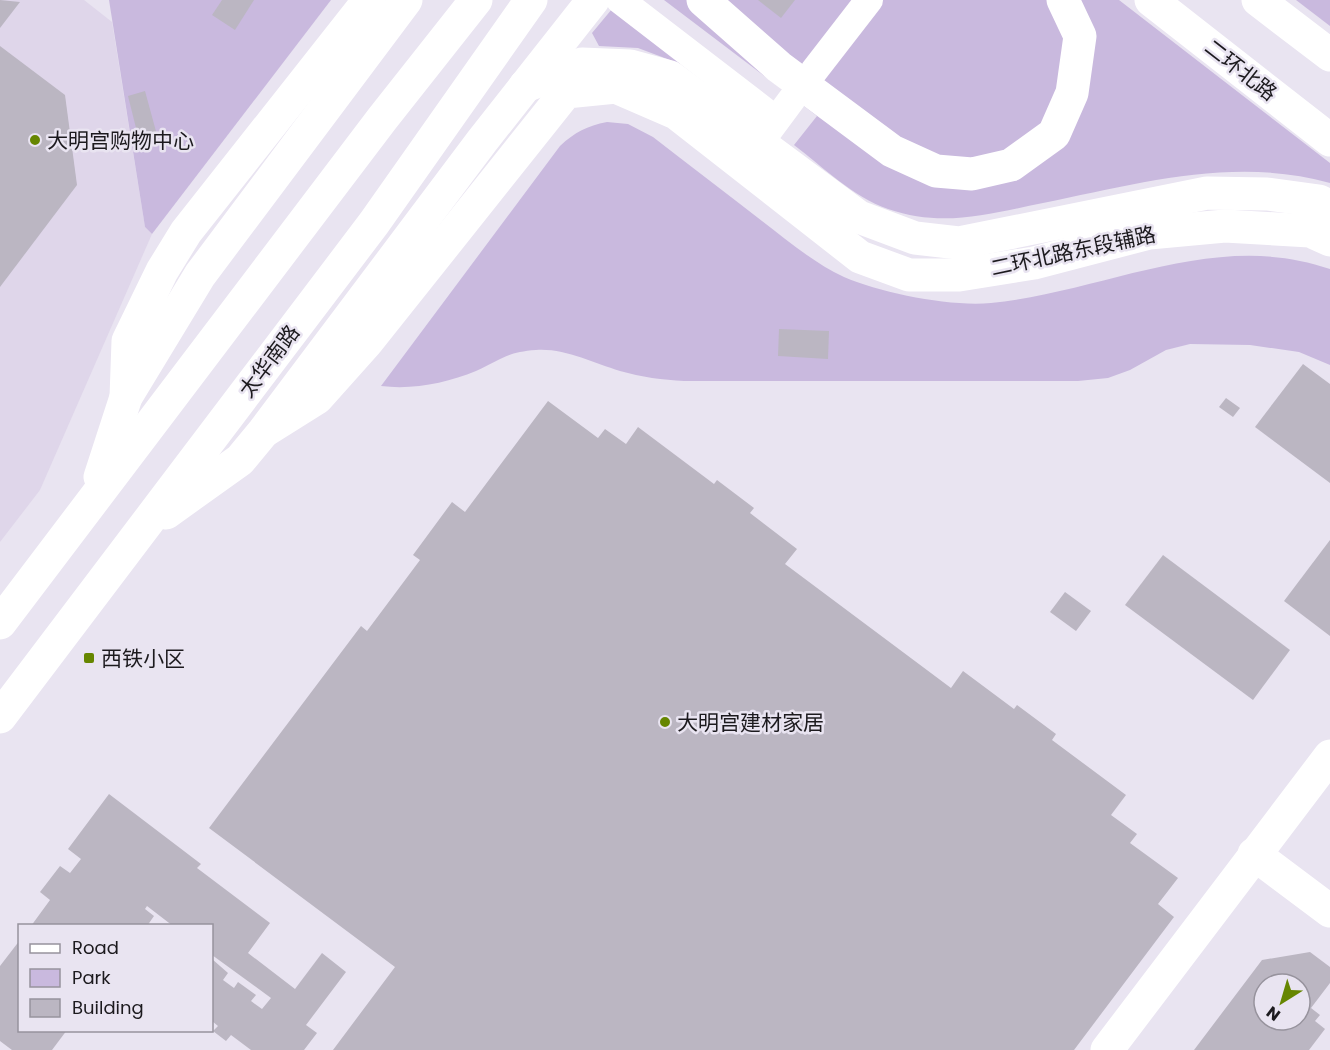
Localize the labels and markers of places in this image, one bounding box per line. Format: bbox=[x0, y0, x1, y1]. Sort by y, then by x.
place label: 大明宫购物中心 bbox=[47, 126, 194, 155]
marker: 大明宫购物中心 bbox=[28, 133, 42, 147]
place label: 西铁小区 bbox=[101, 644, 185, 673]
marker: 西铁小区 bbox=[82, 651, 96, 665]
place label: 大明宫建材家居 bbox=[677, 708, 824, 737]
marker: 大明宫建材家居 bbox=[658, 715, 672, 729]

